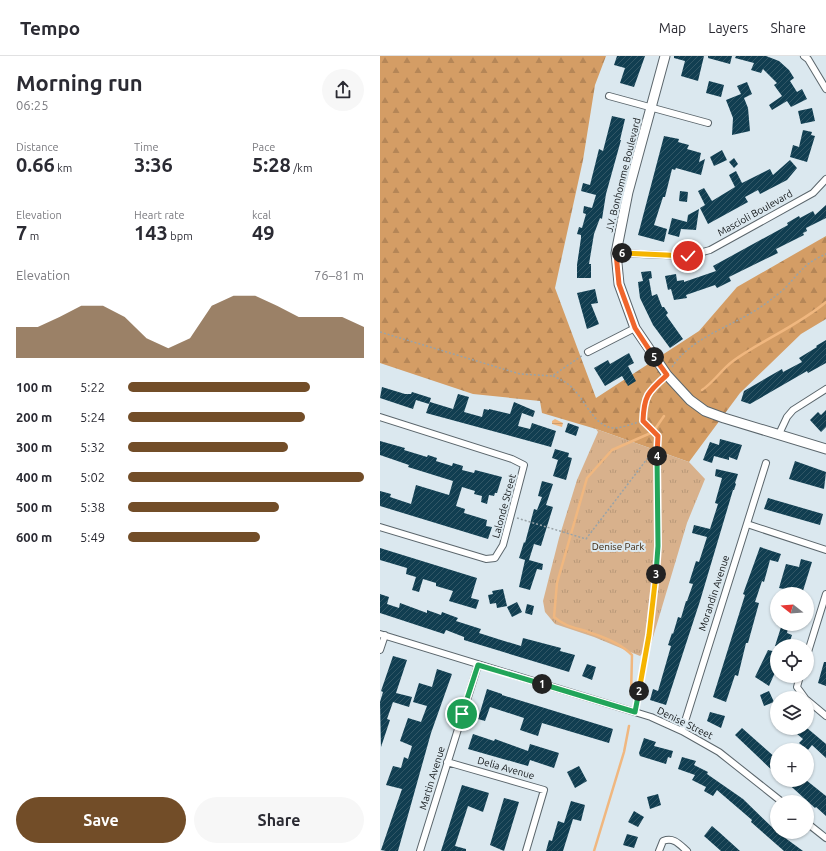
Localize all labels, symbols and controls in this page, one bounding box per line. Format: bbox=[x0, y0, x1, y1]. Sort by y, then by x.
text: Tempo bbox=[20, 17, 80, 39]
text: Map bbox=[659, 20, 686, 36]
text: Layers bbox=[708, 20, 748, 36]
text: Share bbox=[770, 20, 806, 36]
button: share bbox=[322, 69, 364, 111]
text: Morning run bbox=[16, 70, 143, 95]
text: 06:25 bbox=[16, 98, 49, 112]
street label: J.V. Bonhomme Boulevard bbox=[603, 117, 643, 233]
text: Distance bbox=[16, 141, 59, 153]
text: Time bbox=[134, 141, 159, 153]
text: Pace bbox=[252, 141, 275, 153]
text: 0.66 bbox=[16, 153, 55, 176]
text: 3:36 bbox=[134, 153, 173, 176]
text: 5:28 bbox=[252, 153, 291, 176]
text: km bbox=[55, 162, 72, 174]
text: /km bbox=[291, 162, 312, 174]
street label: Mascioli Boulevard bbox=[716, 188, 795, 238]
text: Elevation bbox=[16, 209, 62, 221]
text: Heart rate bbox=[134, 209, 185, 221]
text: kcal bbox=[252, 209, 271, 221]
text: 7 bbox=[16, 221, 27, 244]
text: 143 bbox=[134, 221, 168, 244]
text: 49 bbox=[252, 221, 275, 244]
text: m bbox=[27, 230, 39, 242]
text: bpm bbox=[168, 230, 193, 242]
pin bbox=[671, 239, 705, 273]
pin: 6 bbox=[612, 243, 632, 263]
icon: check bbox=[677, 245, 699, 267]
text: 6 bbox=[619, 247, 625, 259]
text: Elevation bbox=[16, 268, 70, 282]
text: 76–81 m bbox=[314, 268, 364, 282]
pin: 5 bbox=[644, 347, 664, 367]
text: 5 bbox=[651, 351, 657, 363]
text: 100 m bbox=[16, 380, 52, 394]
text: 5:22 bbox=[80, 380, 105, 394]
text: 200 m bbox=[16, 410, 52, 424]
text: 5:24 bbox=[80, 410, 105, 424]
text: 300 m bbox=[16, 440, 52, 454]
text: 5:32 bbox=[80, 440, 105, 454]
pin: 4 bbox=[647, 446, 667, 466]
text: 4 bbox=[654, 450, 660, 462]
text: 400 m bbox=[16, 470, 52, 484]
text: 5:02 bbox=[80, 470, 105, 484]
street label: Lalonde Street bbox=[490, 473, 518, 539]
text: 500 m bbox=[16, 500, 52, 514]
text: 5:38 bbox=[80, 500, 105, 514]
text: 600 m bbox=[16, 530, 52, 544]
text: 5:49 bbox=[80, 530, 105, 544]
park label: Denise Park bbox=[592, 541, 644, 552]
street label: Morandin Avenue bbox=[697, 554, 731, 632]
pin: 3 bbox=[646, 564, 666, 584]
text: 3 bbox=[653, 568, 659, 580]
north arrow bbox=[770, 587, 814, 631]
map controls bbox=[770, 587, 814, 839]
button: locate bbox=[770, 639, 814, 683]
pin: 1 bbox=[532, 674, 552, 694]
text: 1 bbox=[539, 678, 545, 690]
pin: 2 bbox=[629, 681, 649, 701]
text: 2 bbox=[636, 685, 642, 697]
button: layers bbox=[770, 691, 814, 735]
pin bbox=[445, 697, 479, 731]
icon: arrive bbox=[451, 703, 473, 725]
street label: Denise Street bbox=[655, 705, 715, 741]
button: + bbox=[770, 743, 814, 787]
street label: Martin Avenue bbox=[417, 745, 447, 811]
street label: Delia Avenue bbox=[476, 755, 536, 781]
button: − bbox=[770, 795, 814, 839]
button: Save bbox=[16, 797, 186, 843]
button: Share bbox=[194, 797, 364, 843]

